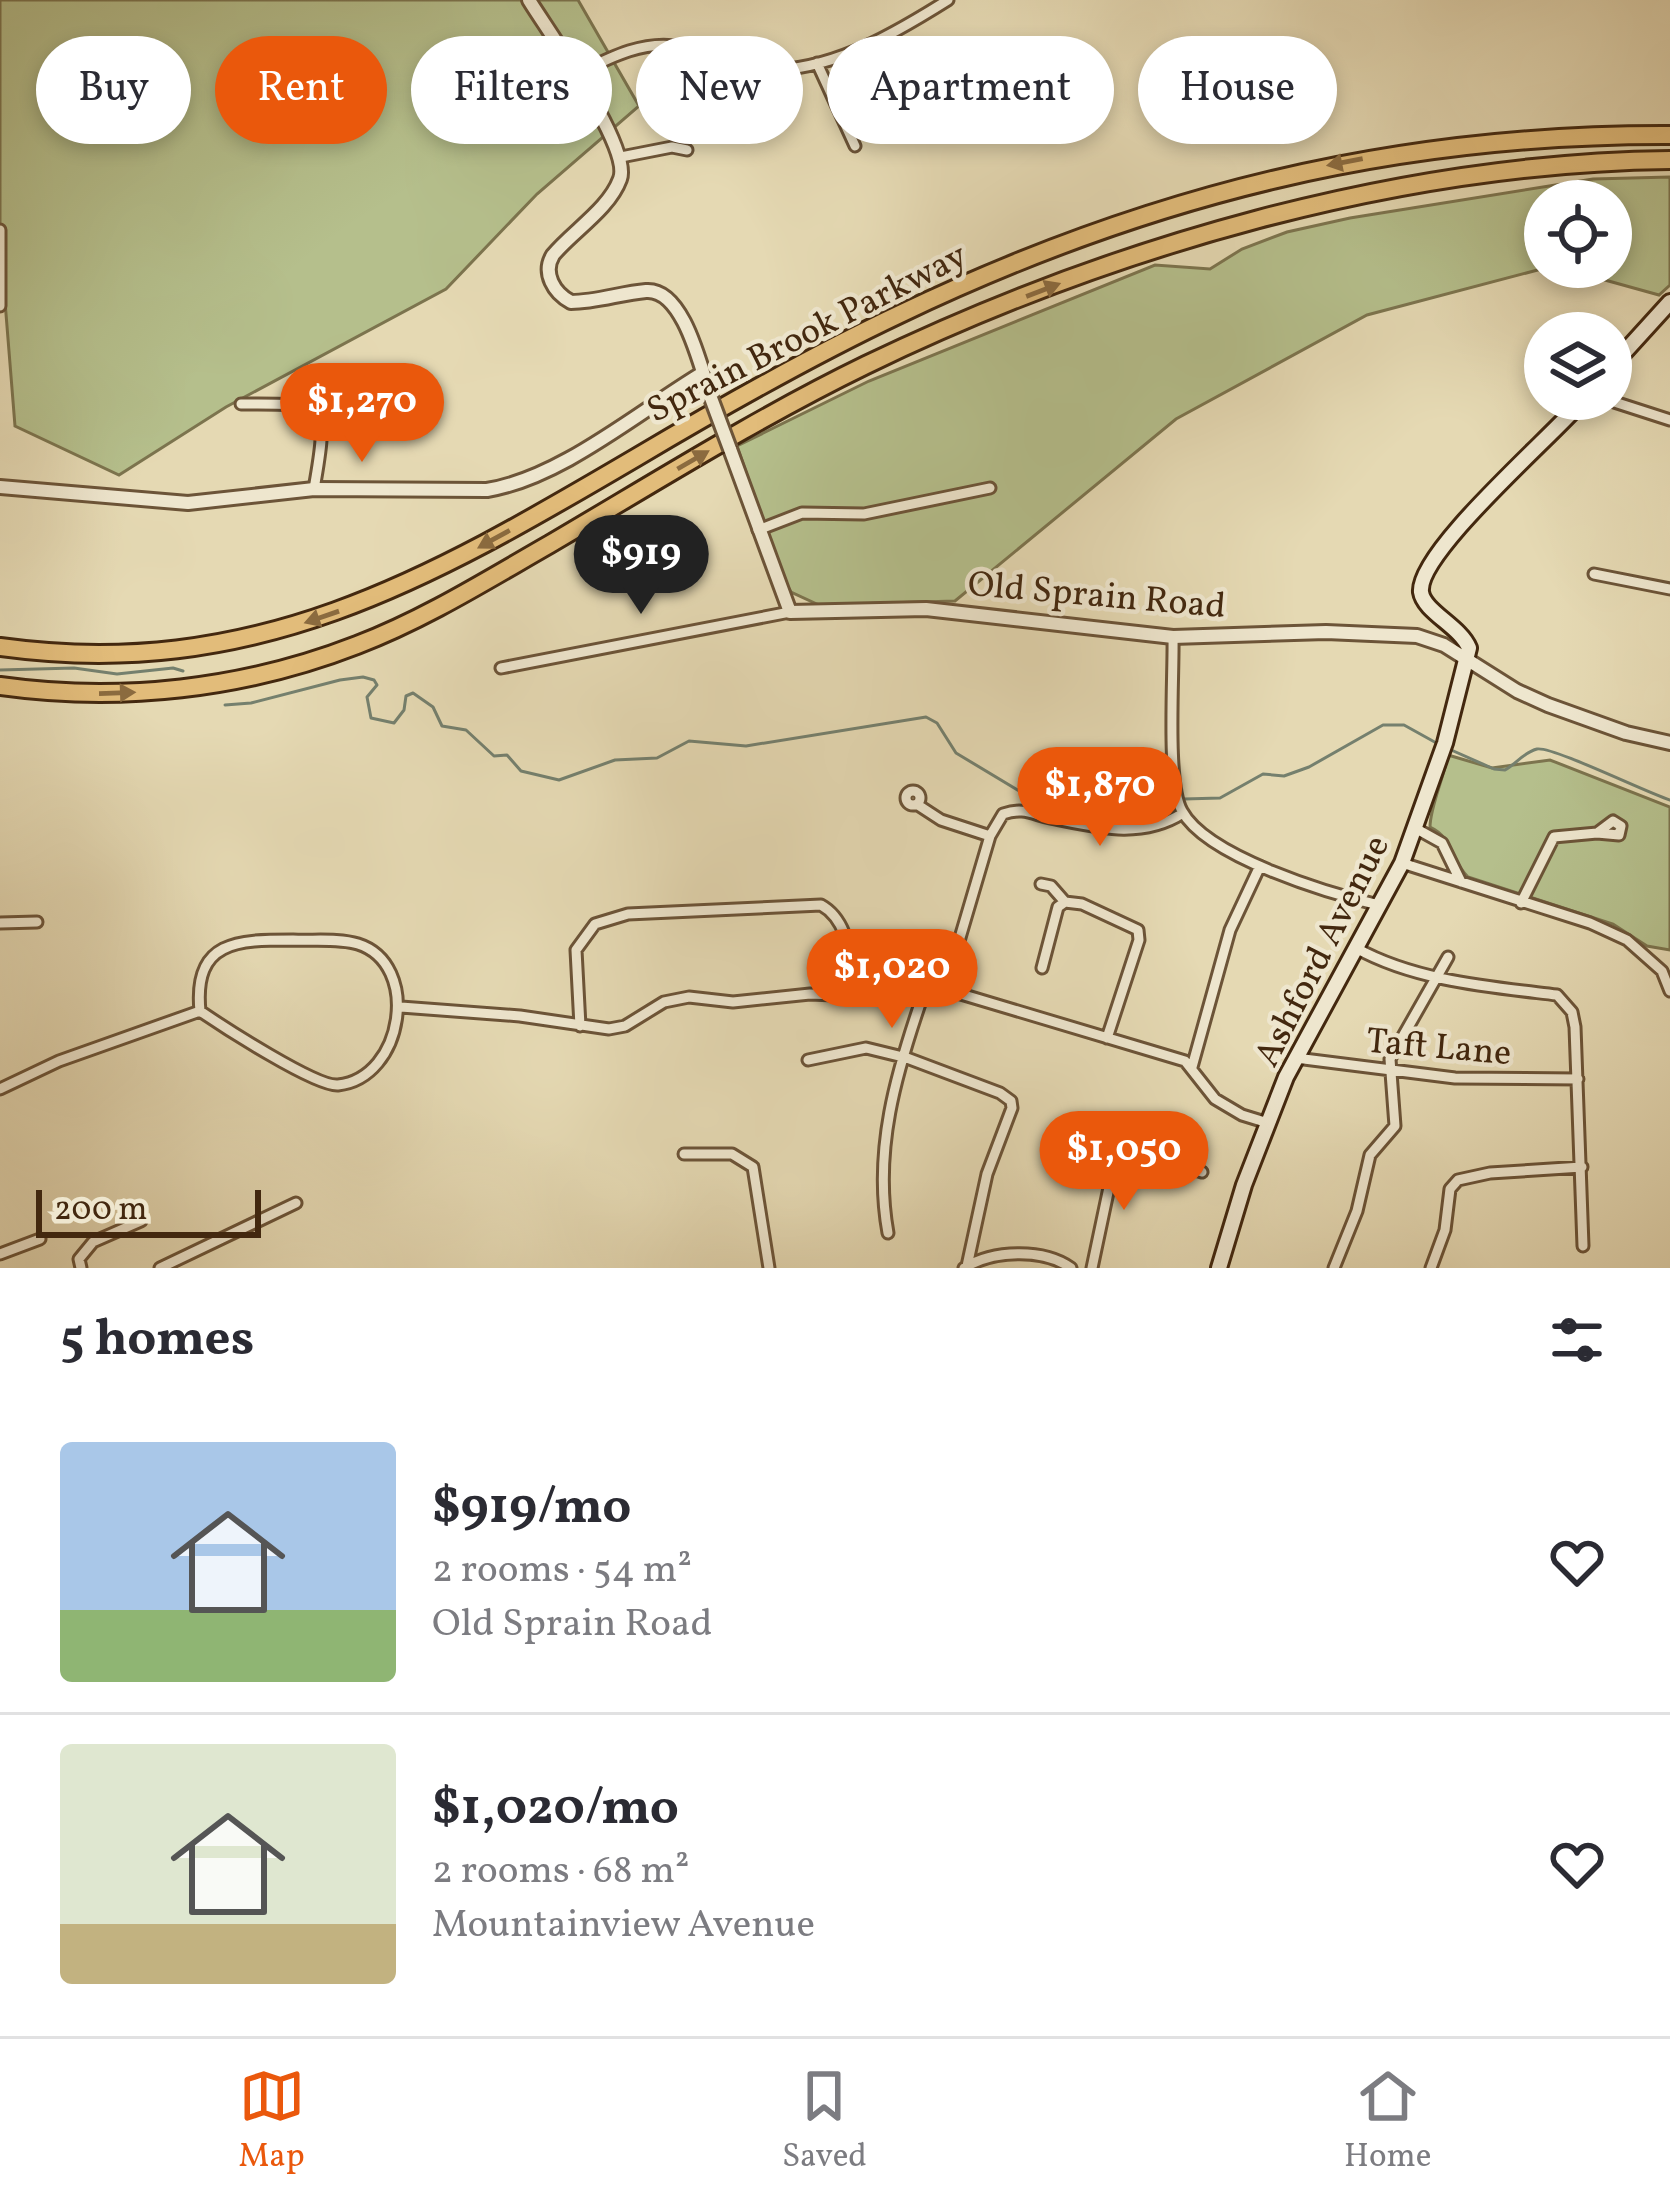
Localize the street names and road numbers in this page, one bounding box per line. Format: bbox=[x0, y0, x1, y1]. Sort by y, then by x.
street label: Sprain Brook Parkway bbox=[639, 232, 976, 437]
street label: Old Sprain Road bbox=[966, 561, 1228, 633]
street label: Ashford Avenue bbox=[1244, 827, 1404, 1076]
street label: Taft Lane bbox=[1364, 1018, 1513, 1080]

